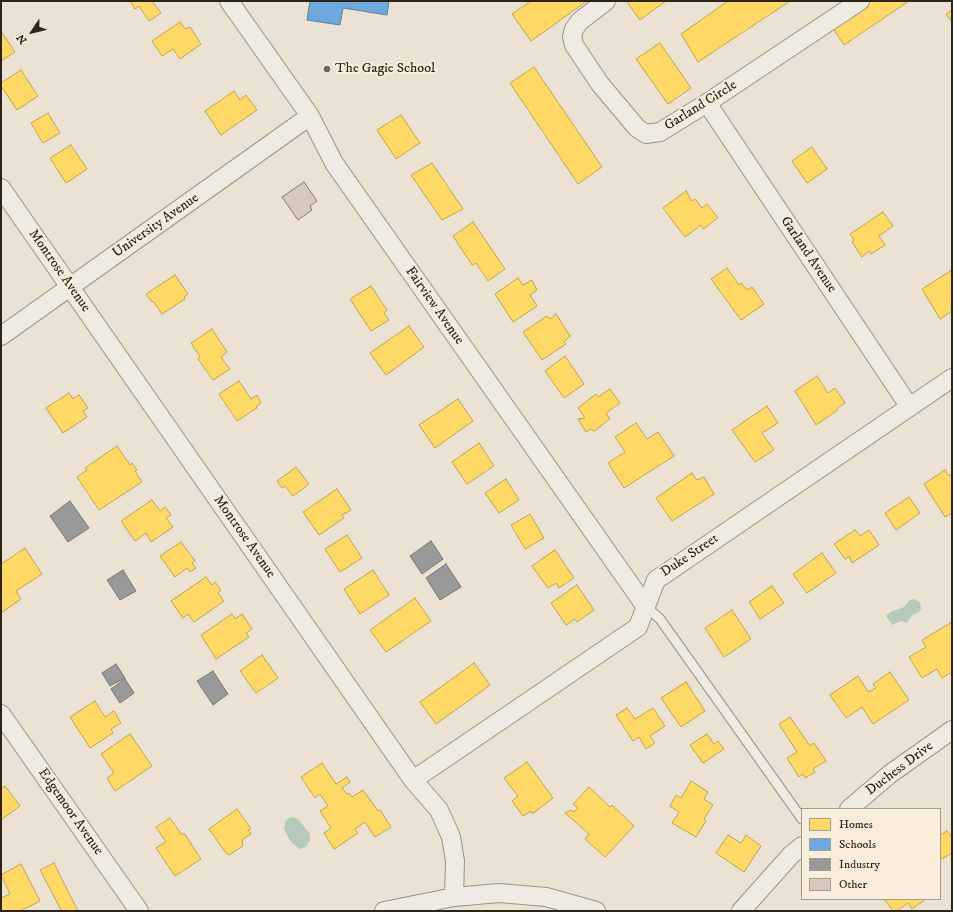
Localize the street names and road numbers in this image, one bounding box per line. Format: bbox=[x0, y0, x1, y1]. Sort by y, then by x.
street label: Garland Circle bbox=[662, 77, 740, 135]
street label: University Avenue bbox=[110, 190, 202, 262]
street label: Garland Avenue bbox=[776, 214, 840, 296]
street label: Montrose Avenue bbox=[24, 226, 94, 316]
street label: Fairview Avenue bbox=[401, 264, 467, 348]
street label: Montrose Avenue bbox=[209, 492, 279, 582]
street label: Duke Street bbox=[658, 531, 722, 581]
street label: Duchess Drive bbox=[863, 738, 937, 800]
street label: Edgemoor Avenue bbox=[34, 765, 106, 859]

